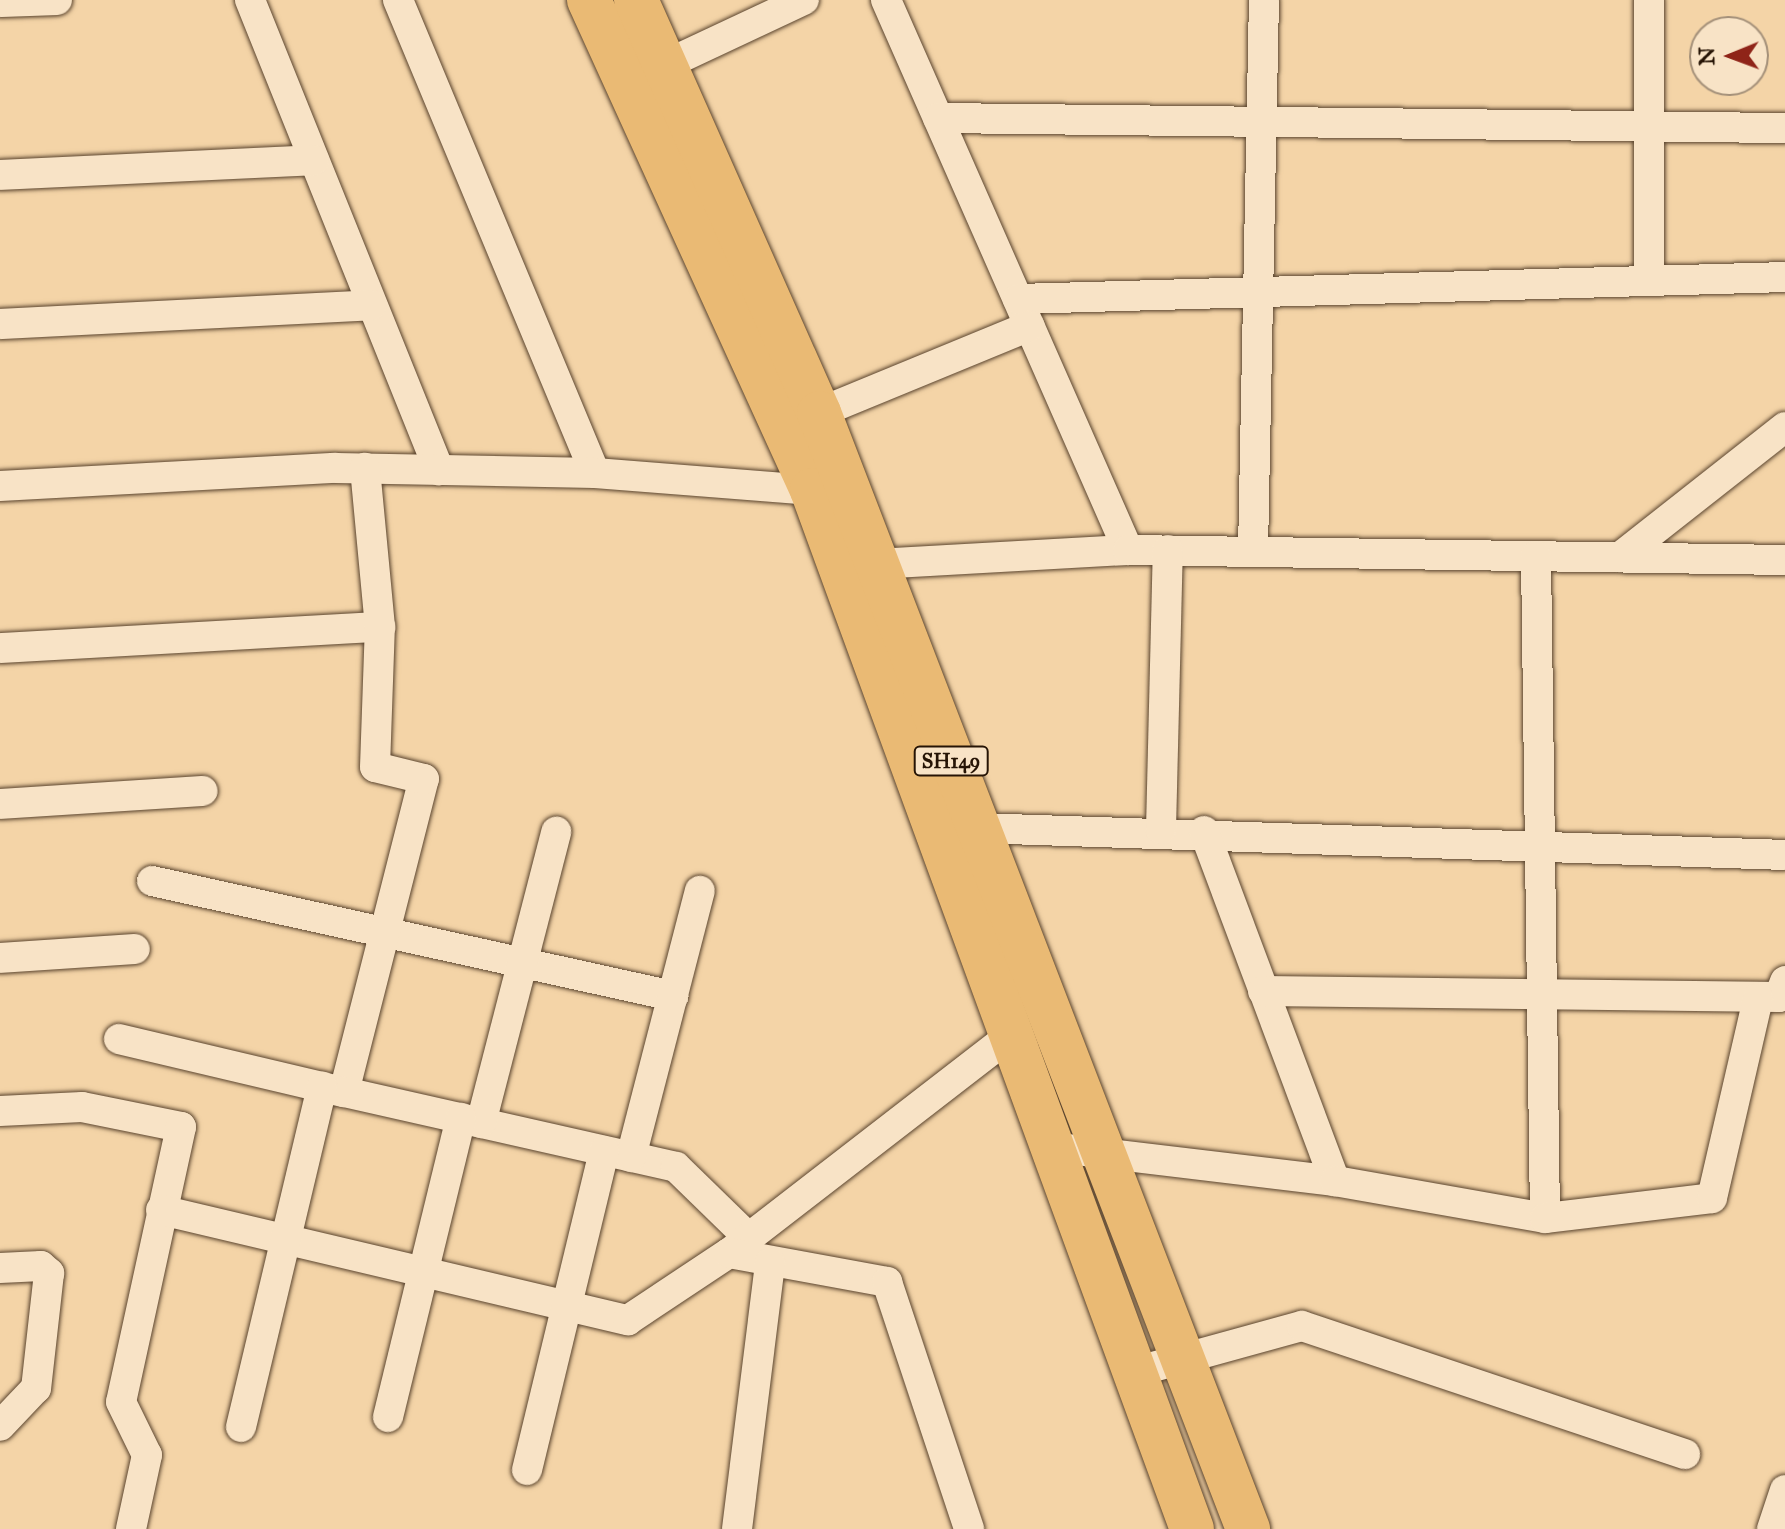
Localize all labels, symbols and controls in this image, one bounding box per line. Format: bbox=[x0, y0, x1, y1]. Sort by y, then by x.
north arrow bbox=[1689, 16, 1769, 96]
text: N bbox=[1693, 47, 1720, 66]
road number: SH149 bbox=[913, 745, 989, 777]

